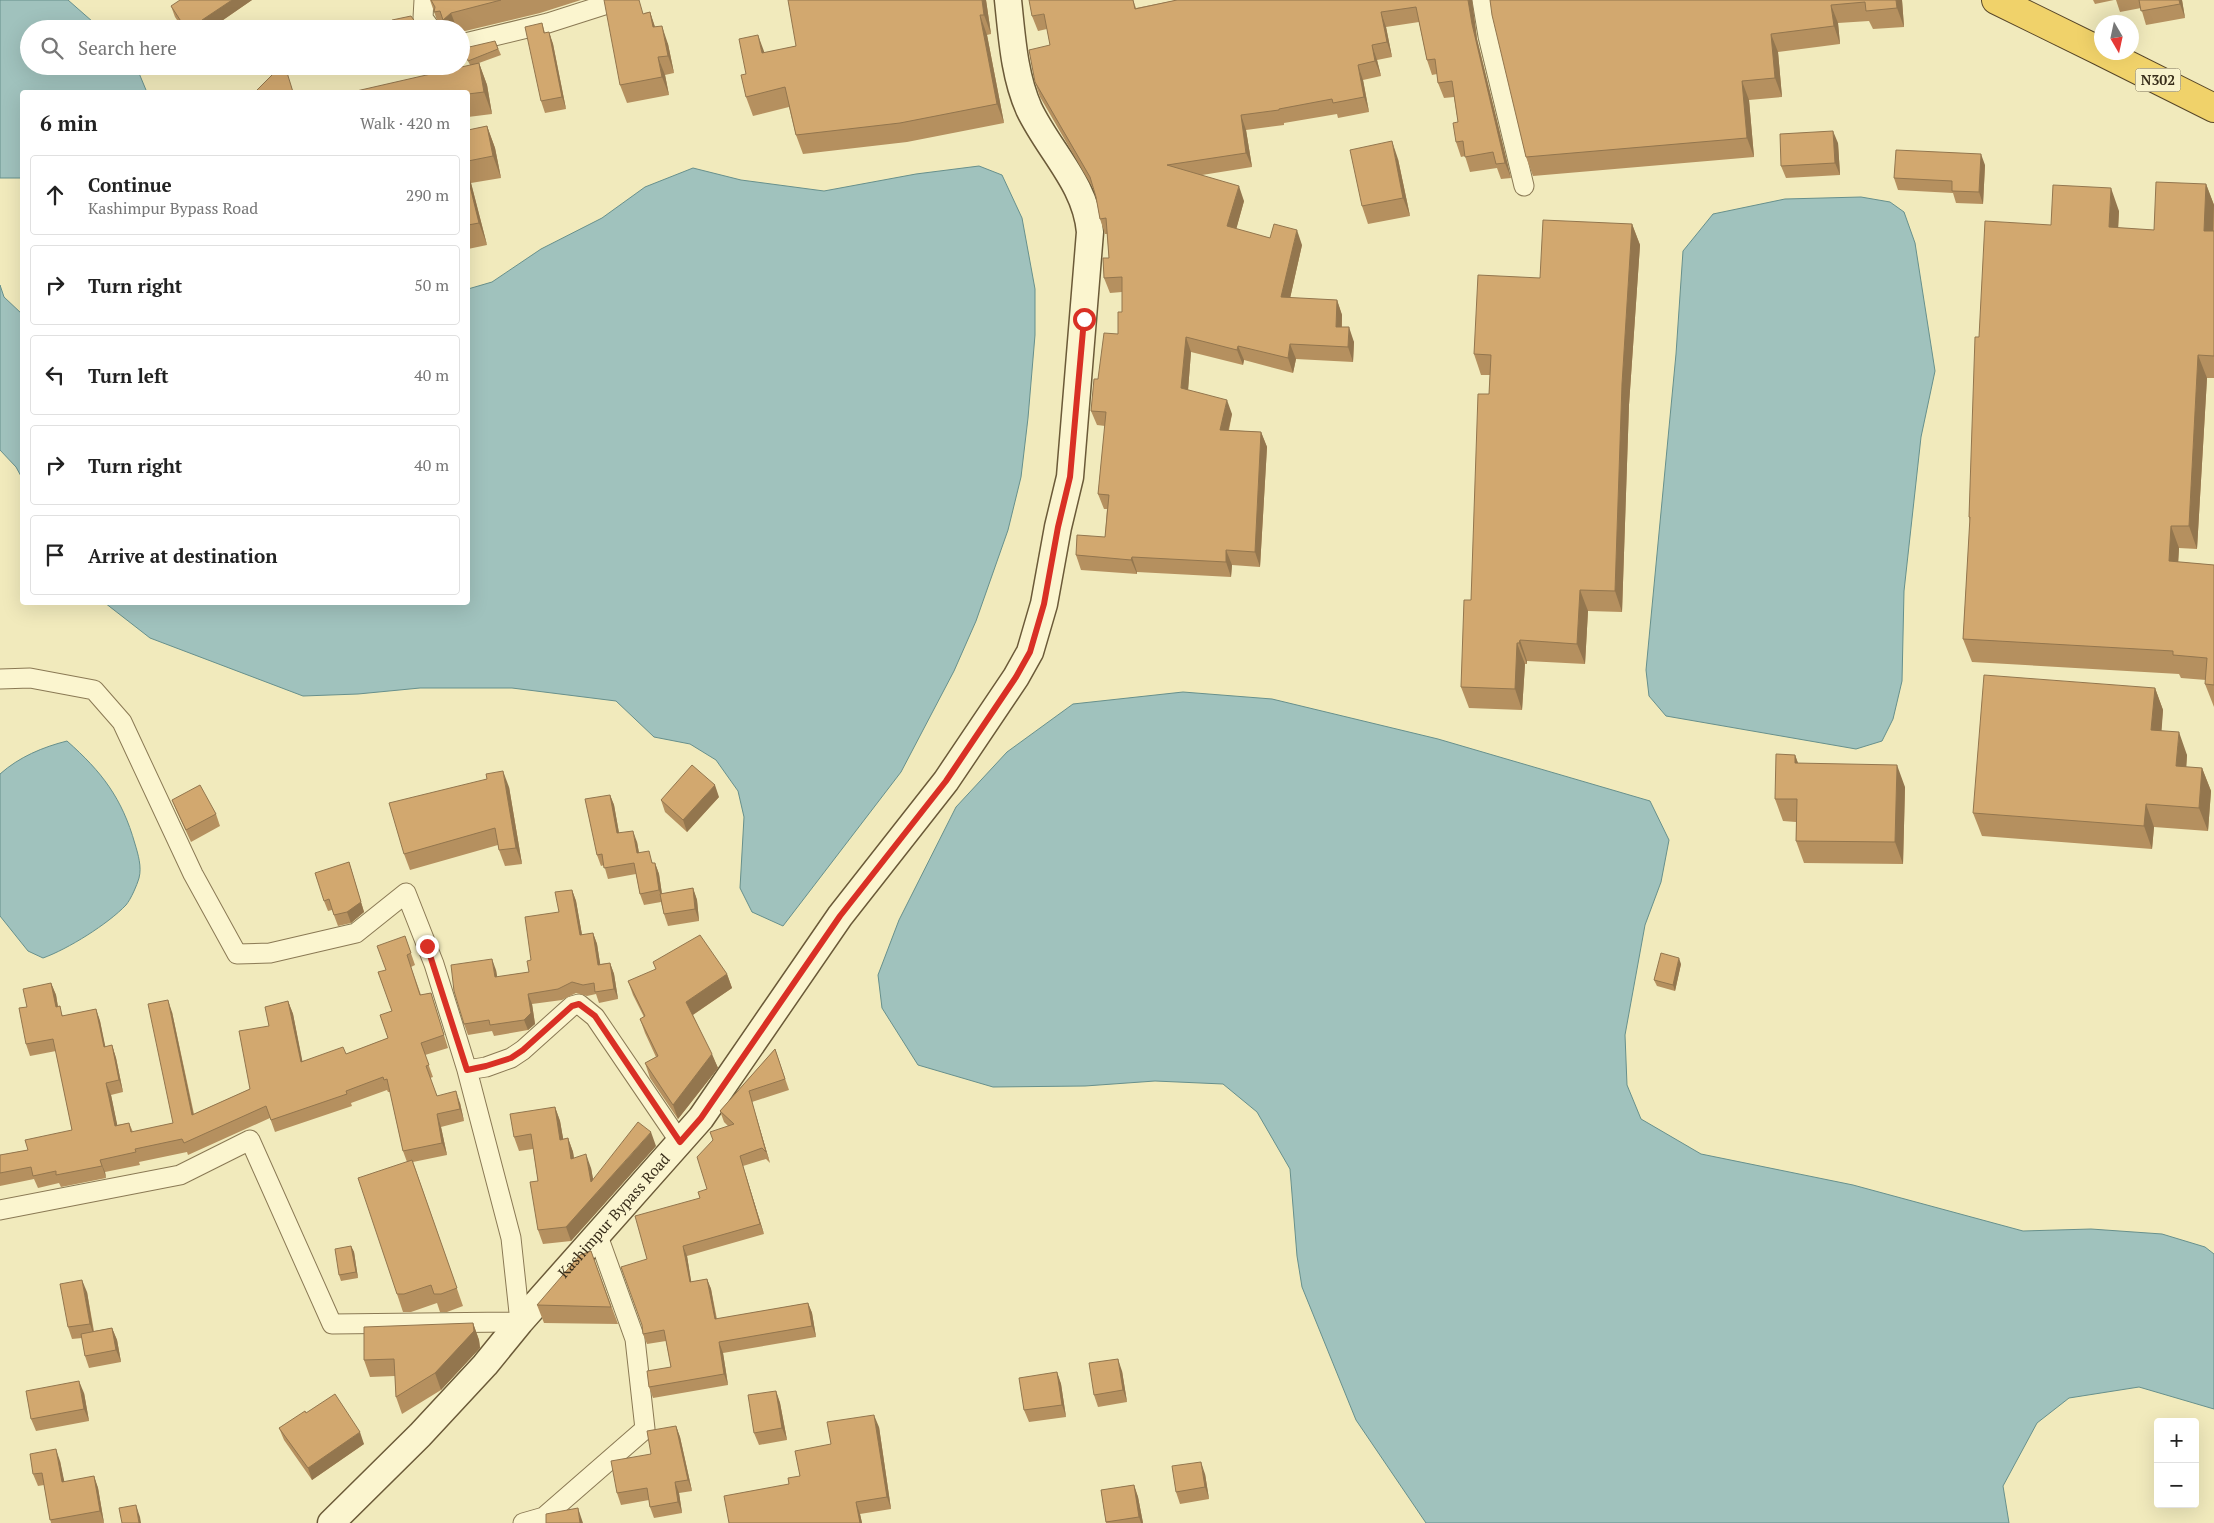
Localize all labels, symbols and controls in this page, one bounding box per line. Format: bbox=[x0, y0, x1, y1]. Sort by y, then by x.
north arrow bbox=[2094, 15, 2139, 60]
search box bbox=[20, 20, 470, 75]
icon: search bbox=[38, 34, 66, 62]
text: Search here bbox=[78, 35, 177, 60]
road number: N302 bbox=[2136, 68, 2180, 92]
text: 6 min bbox=[40, 109, 97, 137]
text: Walk · 420 m bbox=[360, 112, 450, 134]
text: Continue bbox=[88, 172, 172, 197]
icon: ahead bbox=[41, 181, 69, 209]
text: 290 m bbox=[406, 184, 449, 206]
text: Kashimpur Bypass Road bbox=[88, 197, 258, 219]
icon: right bbox=[41, 271, 69, 299]
text: Turn right bbox=[88, 273, 182, 298]
text: 50 m bbox=[414, 274, 449, 296]
route start bbox=[1073, 308, 1096, 331]
icon: left bbox=[41, 361, 69, 389]
text: Turn left bbox=[88, 363, 169, 388]
text: 40 m bbox=[414, 364, 449, 386]
icon: right bbox=[41, 451, 69, 479]
text: Turn right bbox=[88, 453, 182, 478]
text: 40 m bbox=[414, 454, 449, 476]
icon: arrive bbox=[41, 541, 69, 569]
text: Arrive at destination bbox=[88, 543, 277, 568]
route end bbox=[416, 935, 439, 958]
street label: Kashimpur Bypass Road bbox=[553, 1149, 674, 1282]
map controls bbox=[2154, 1418, 2199, 1508]
button: + bbox=[2154, 1418, 2199, 1463]
button: − bbox=[2154, 1463, 2199, 1508]

